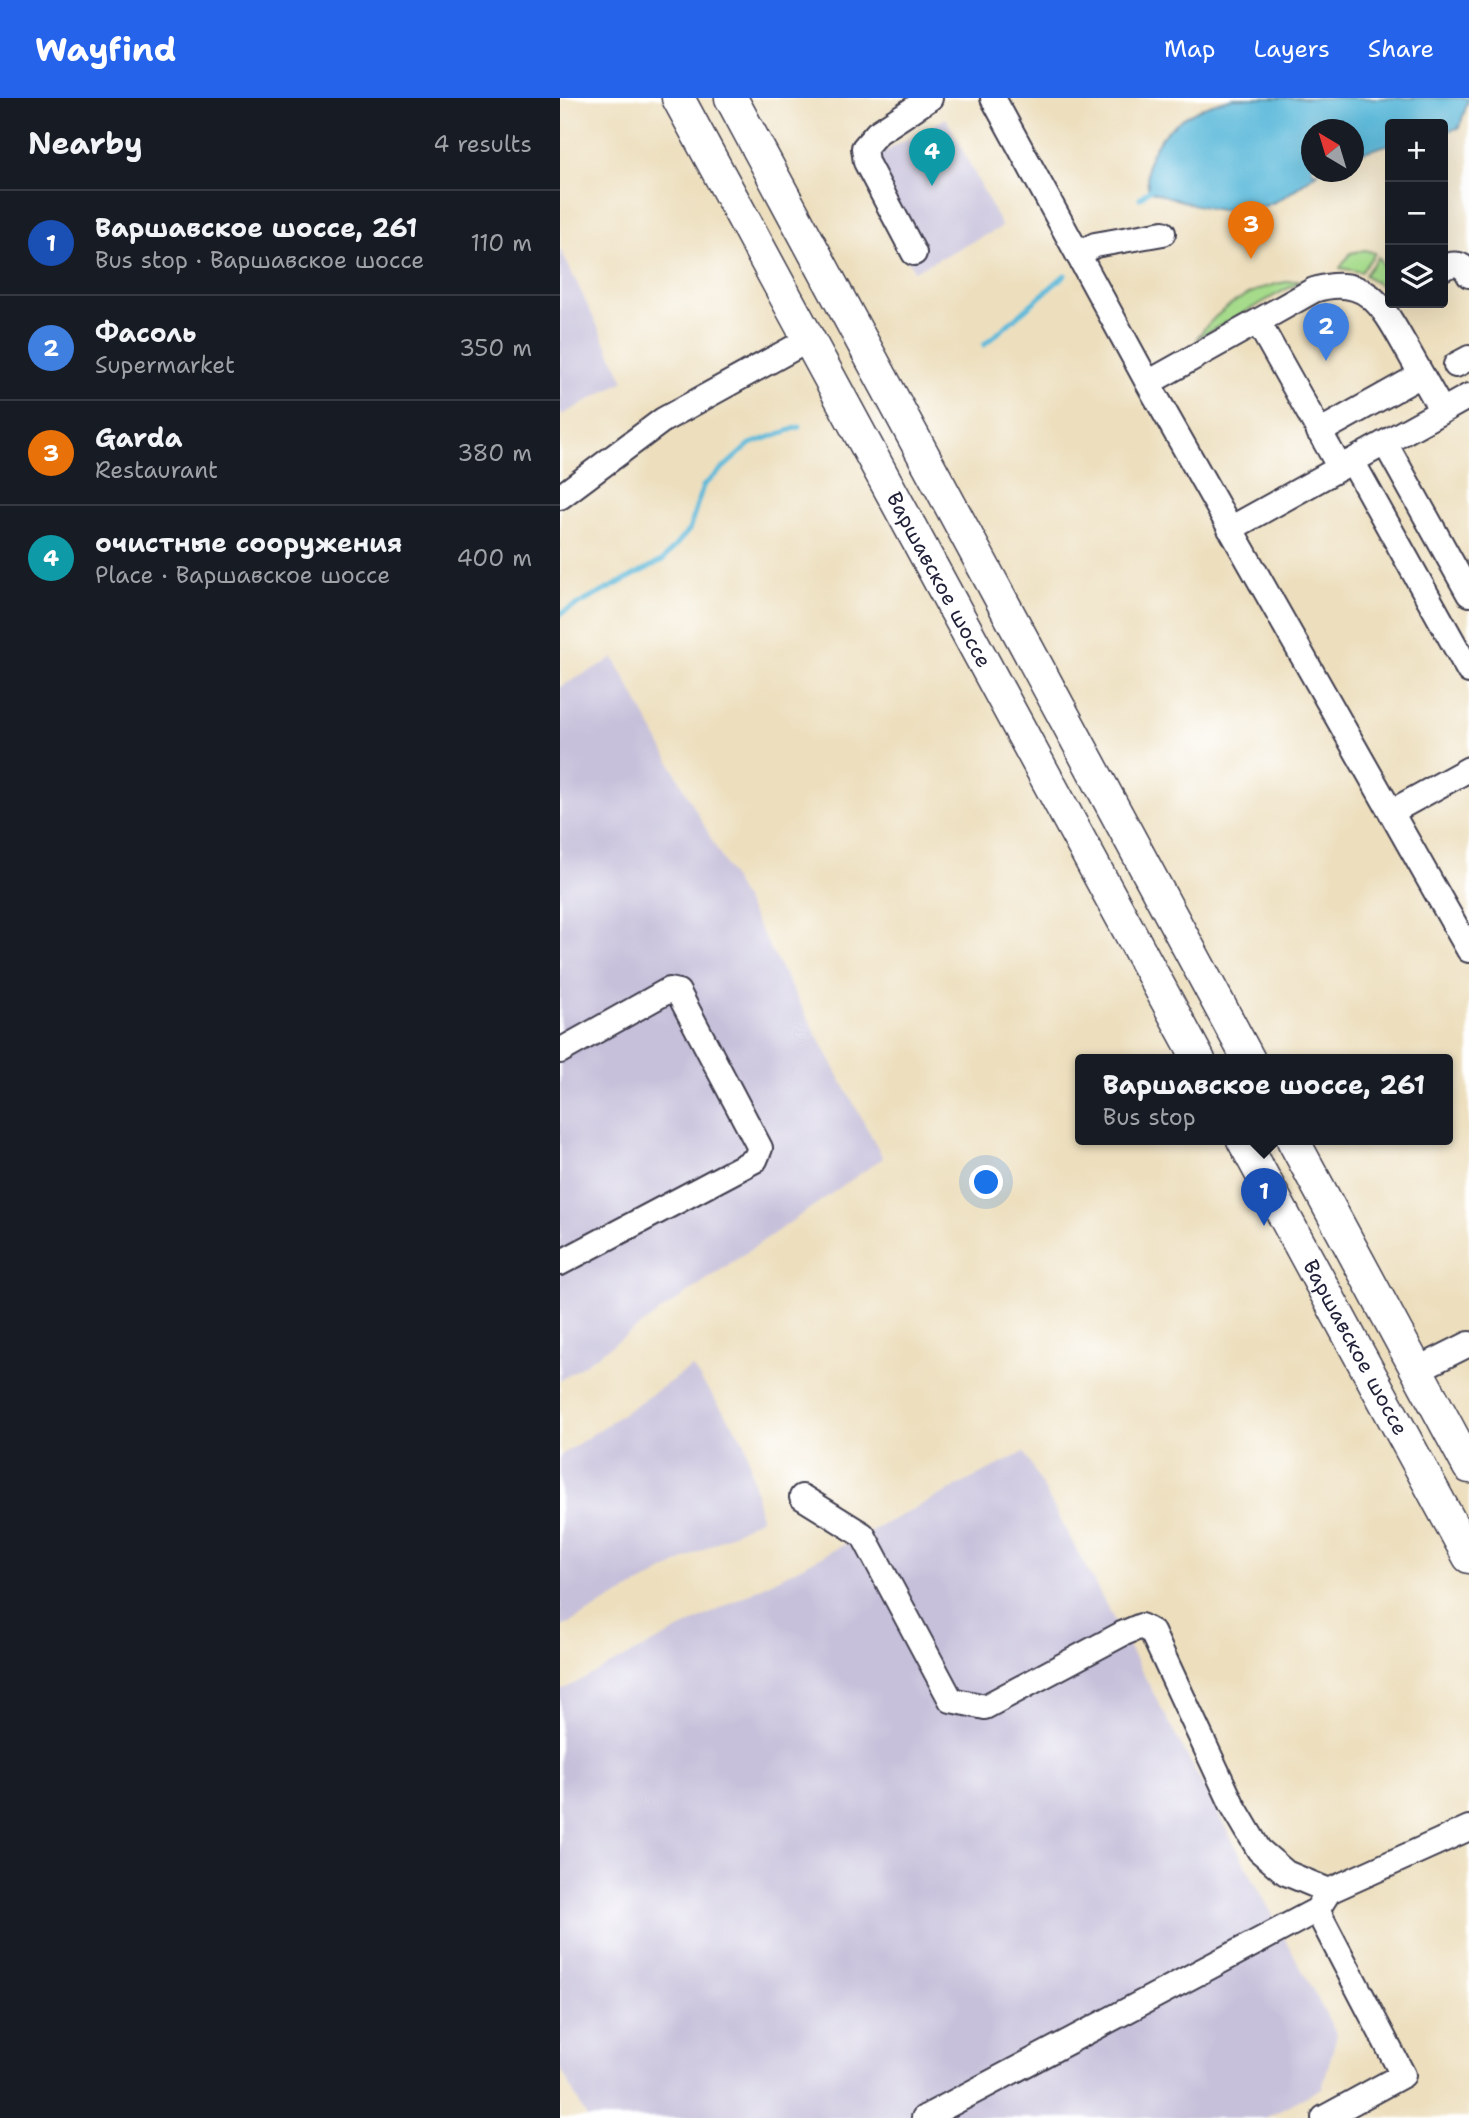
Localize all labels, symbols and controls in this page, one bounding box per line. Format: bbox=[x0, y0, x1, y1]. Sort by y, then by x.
text: Wayfind bbox=[35, 27, 176, 72]
text: Map bbox=[1164, 33, 1215, 65]
text: Layers bbox=[1253, 33, 1330, 65]
text: Share bbox=[1368, 33, 1434, 65]
north arrow bbox=[1301, 119, 1364, 182]
map controls bbox=[1385, 119, 1448, 308]
button: + bbox=[1385, 119, 1448, 182]
text: Nearby bbox=[28, 123, 143, 164]
pin: 4 bbox=[909, 128, 955, 186]
text: 4 results bbox=[433, 129, 532, 159]
button: − bbox=[1385, 182, 1448, 245]
pin: 3 bbox=[1228, 201, 1274, 259]
text: Варшавское шоссе, 261 bbox=[95, 210, 417, 245]
text: 1 bbox=[46, 228, 56, 258]
text: 110 m bbox=[470, 228, 532, 258]
text: Bus stop · Варшавское шоссе bbox=[95, 245, 424, 275]
button: layers bbox=[1385, 245, 1448, 308]
pin: 2 bbox=[1303, 303, 1349, 361]
text: Фасоль bbox=[95, 315, 196, 350]
text: 2 bbox=[43, 333, 59, 363]
text: 350 m bbox=[459, 333, 532, 363]
text: Supermarket bbox=[95, 350, 235, 380]
text: Garda bbox=[95, 420, 182, 455]
text: 3 bbox=[43, 438, 59, 468]
text: 380 m bbox=[457, 438, 532, 468]
text: Restaurant bbox=[95, 455, 218, 485]
street label: Варшавское шоссе bbox=[880, 487, 998, 673]
text: очистные сооружения bbox=[95, 525, 402, 560]
text: 4 bbox=[43, 543, 59, 573]
text: 400 m bbox=[456, 543, 532, 573]
text: Place · Варшавское шоссе bbox=[95, 560, 390, 590]
popup bbox=[1075, 1054, 1453, 1145]
text: Варшавское шоссе, 261 bbox=[1103, 1067, 1425, 1102]
text: Bus stop bbox=[1103, 1102, 1196, 1132]
your location bbox=[969, 1165, 1003, 1199]
pin: 1 bbox=[1241, 1168, 1287, 1226]
street label: Варшавское шоссе bbox=[1296, 1255, 1414, 1440]

